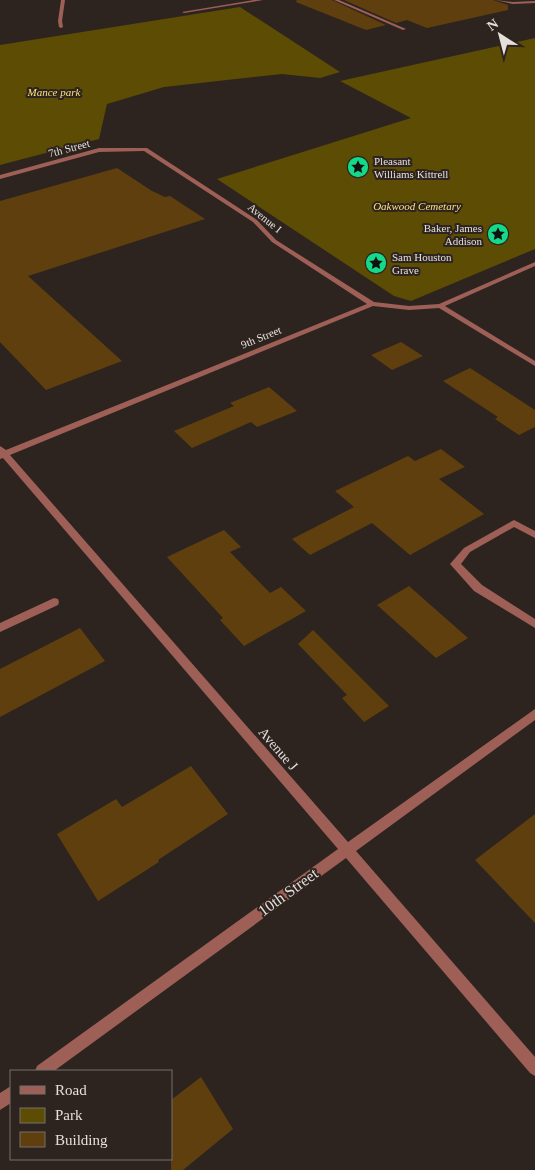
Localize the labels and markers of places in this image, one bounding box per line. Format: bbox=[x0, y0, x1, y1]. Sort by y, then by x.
place icon: Pleasant Williams Kittrell bbox=[346, 155, 370, 179]
place label: Pleasant Williams Kittrell bbox=[374, 155, 448, 180]
place label: Baker, James Addison bbox=[424, 222, 482, 247]
place icon: Baker, James Addison bbox=[486, 222, 510, 246]
place icon: Sam Houston Grave bbox=[364, 251, 388, 275]
place label: Sam Houston Grave bbox=[392, 251, 452, 276]

